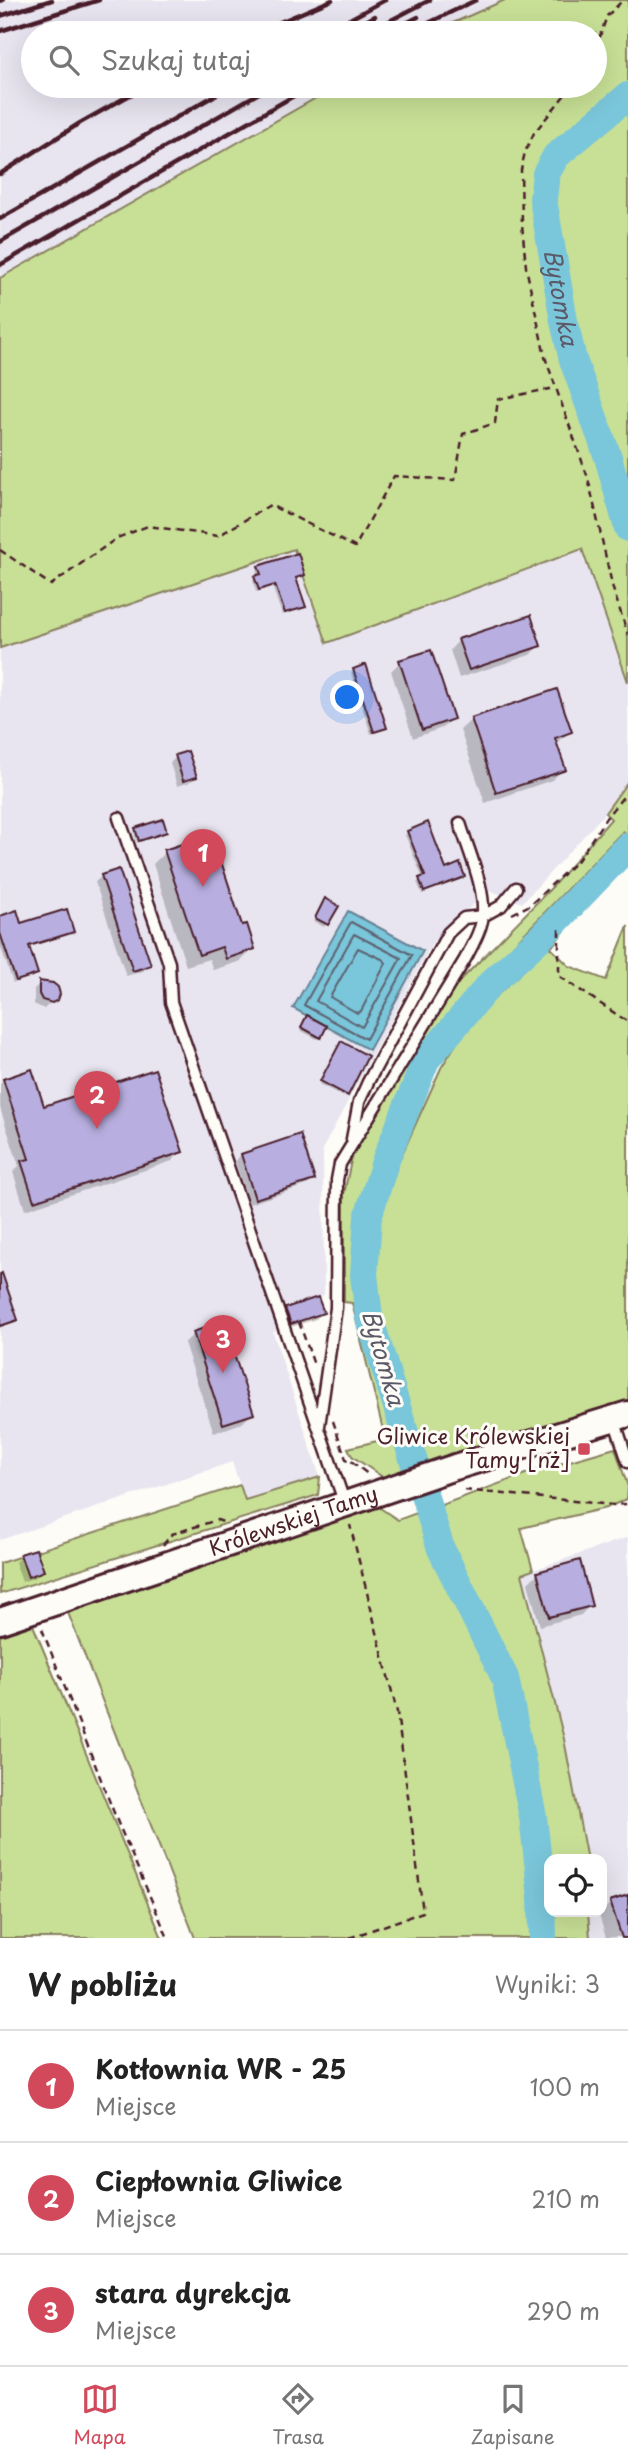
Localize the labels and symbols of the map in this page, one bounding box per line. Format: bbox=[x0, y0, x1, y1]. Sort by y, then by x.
water label: Bytomka bbox=[536, 246, 588, 350]
your location bbox=[330, 680, 364, 714]
pin: 1 bbox=[180, 829, 226, 887]
pin: 2 bbox=[74, 1071, 120, 1129]
water label: Bytomka bbox=[354, 1306, 415, 1410]
pin: 3 bbox=[200, 1315, 246, 1373]
place label: Gliwice Królewskiej Tamy [nż] bbox=[376, 1419, 570, 1475]
marker: Gliwice Królewskiej Tamy [nż] bbox=[576, 1441, 592, 1457]
street label: Królewskiej Tamy bbox=[204, 1476, 382, 1563]

